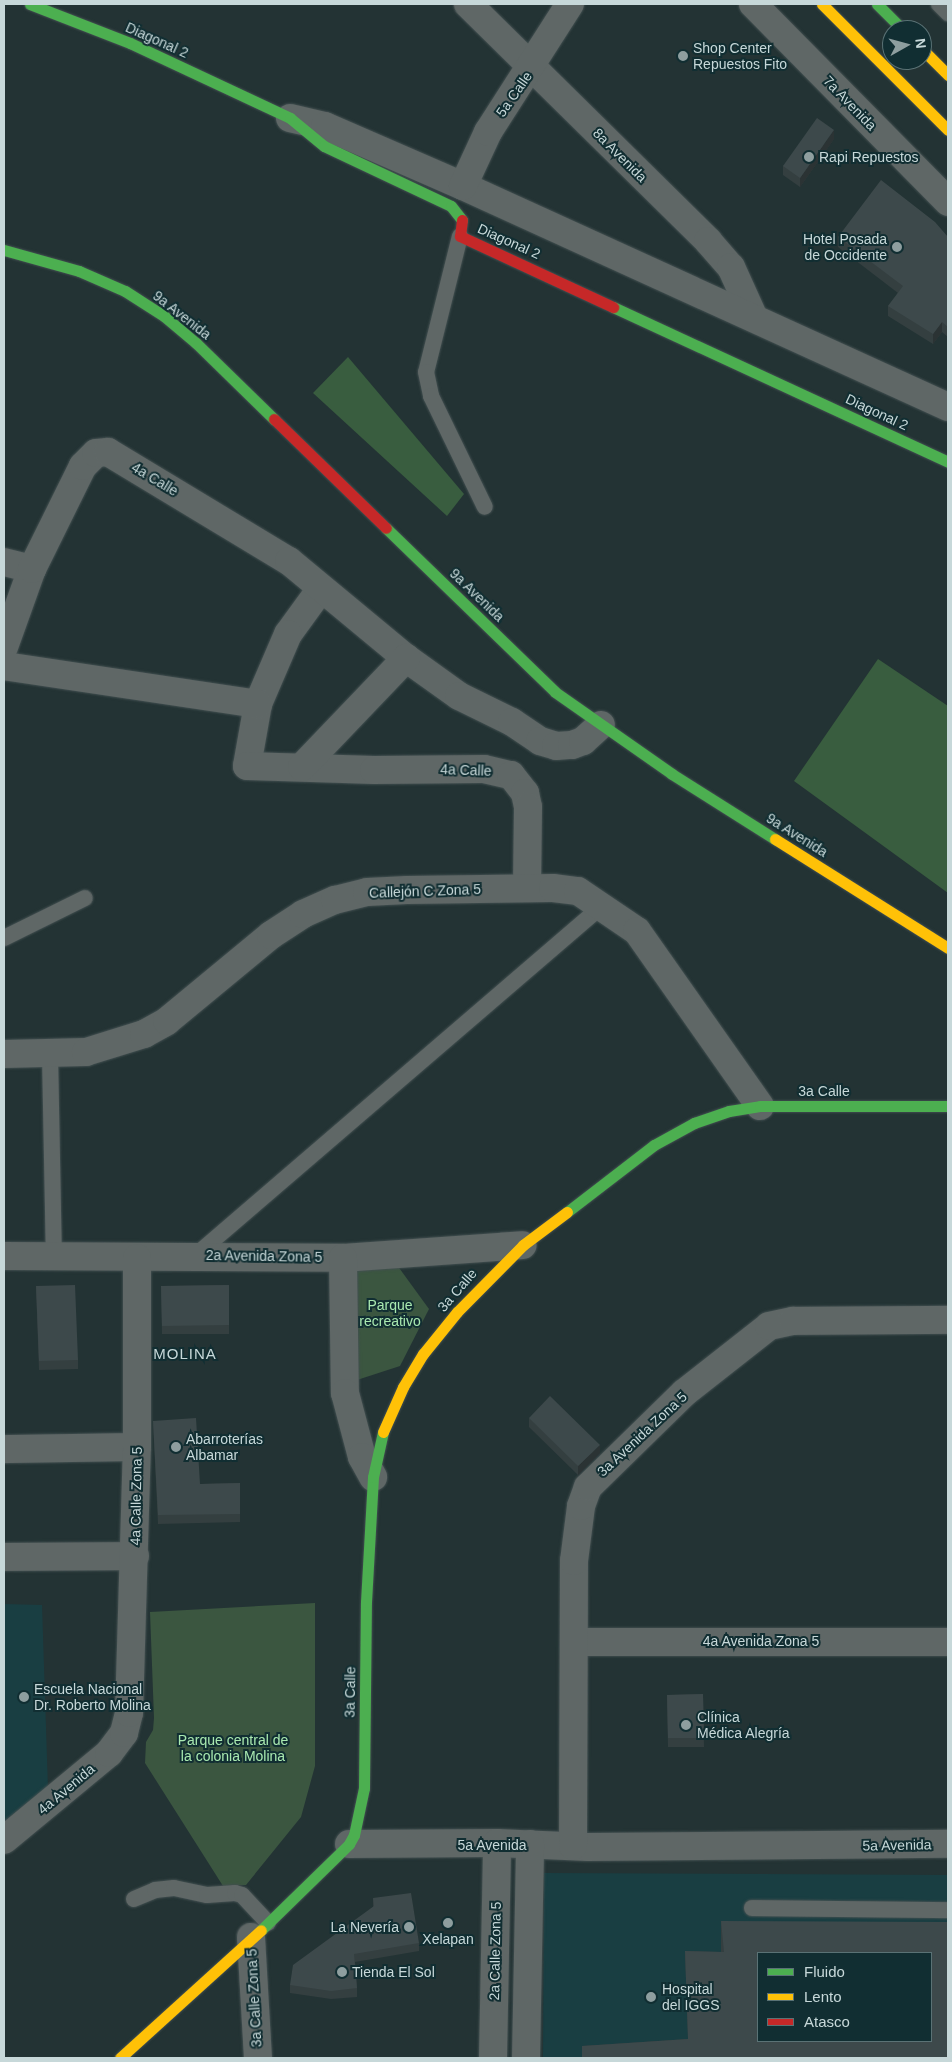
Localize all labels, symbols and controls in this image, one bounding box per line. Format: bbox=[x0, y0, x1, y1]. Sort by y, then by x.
street label: Diagonal 2 bbox=[123, 19, 191, 61]
north arrow bbox=[882, 20, 932, 70]
text: N bbox=[912, 37, 929, 49]
place label: Shop Center Repuestos Fito bbox=[693, 40, 787, 72]
marker: Shop Center Repuestos Fito bbox=[677, 50, 689, 62]
street label: 5a Calle bbox=[492, 68, 536, 120]
street label: 7a Avenida bbox=[820, 72, 880, 134]
street label: 8a Avenida bbox=[589, 124, 651, 186]
place label: Rapi Repuestos bbox=[819, 149, 919, 165]
marker: Rapi Repuestos bbox=[803, 151, 815, 163]
street label: Diagonal 2 bbox=[475, 220, 543, 262]
place label: Hotel Posada de Occidente bbox=[803, 231, 887, 264]
marker: Hotel Posada de Occidente bbox=[891, 241, 903, 253]
street label: 9a Avenida bbox=[149, 287, 215, 343]
street label: Diagonal 2 bbox=[843, 390, 911, 434]
street label: 4a Calle bbox=[129, 459, 181, 499]
street label: 9a Avenida bbox=[446, 565, 508, 625]
street label: 4a Calle bbox=[440, 761, 492, 779]
street label: 9a Avenida bbox=[763, 809, 831, 861]
street label: Callejón C Zona 5 bbox=[369, 881, 481, 901]
street label: 3a Calle bbox=[798, 1083, 850, 1099]
street label: 2a Avenida Zona 5 bbox=[205, 1247, 323, 1265]
street label: 3a Calle bbox=[434, 1265, 480, 1315]
park label: Parque recreativo bbox=[359, 1297, 421, 1330]
district label: MOLINA bbox=[152, 1345, 218, 1363]
street label: 3a Avenida Zona 5 bbox=[593, 1388, 691, 1480]
place label: Abarroterías Albamar bbox=[186, 1431, 263, 1464]
marker: Abarroterías Albamar bbox=[170, 1441, 182, 1453]
street label: 4a Calle Zona 5 bbox=[127, 1446, 145, 1546]
street label: 4a Avenida Zona 5 bbox=[702, 1633, 820, 1649]
street label: 3a Calle bbox=[341, 1666, 359, 1718]
place label: Escuela Nacional Dr. Roberto Molina bbox=[34, 1681, 151, 1714]
marker: Escuela Nacional Dr. Roberto Molina bbox=[18, 1691, 30, 1703]
place label: Clínica Médica Alegría bbox=[697, 1709, 790, 1741]
marker: Clínica Médica Alegría bbox=[679, 1718, 693, 1732]
park label: Parque central de la colonia Molina bbox=[178, 1732, 288, 1764]
street label: 4a Avenida bbox=[34, 1760, 98, 1818]
street label: 5a Avenida bbox=[862, 1836, 932, 1854]
street label: 5a Avenida bbox=[457, 1837, 527, 1853]
street label: 2a Calle Zona 5 bbox=[486, 1901, 504, 2001]
marker: Xelapan bbox=[442, 1917, 454, 1929]
place label: La Nevería bbox=[331, 1919, 399, 1935]
marker: La Nevería bbox=[403, 1921, 415, 1933]
place label: Xelapan bbox=[422, 1931, 474, 1947]
street label: 3a Calle Zona 5 bbox=[243, 1948, 265, 2048]
legend bbox=[757, 1952, 932, 2042]
text: Fluido bbox=[804, 1963, 845, 1980]
place label: Tienda El Sol bbox=[352, 1964, 435, 1980]
marker: Tienda El Sol bbox=[336, 1966, 348, 1978]
place label: Hospital del IGGS bbox=[662, 1981, 720, 2014]
text: Lento bbox=[804, 1988, 842, 2005]
marker: Hospital del IGGS bbox=[644, 1990, 658, 2004]
text: Atasco bbox=[804, 2013, 850, 2030]

